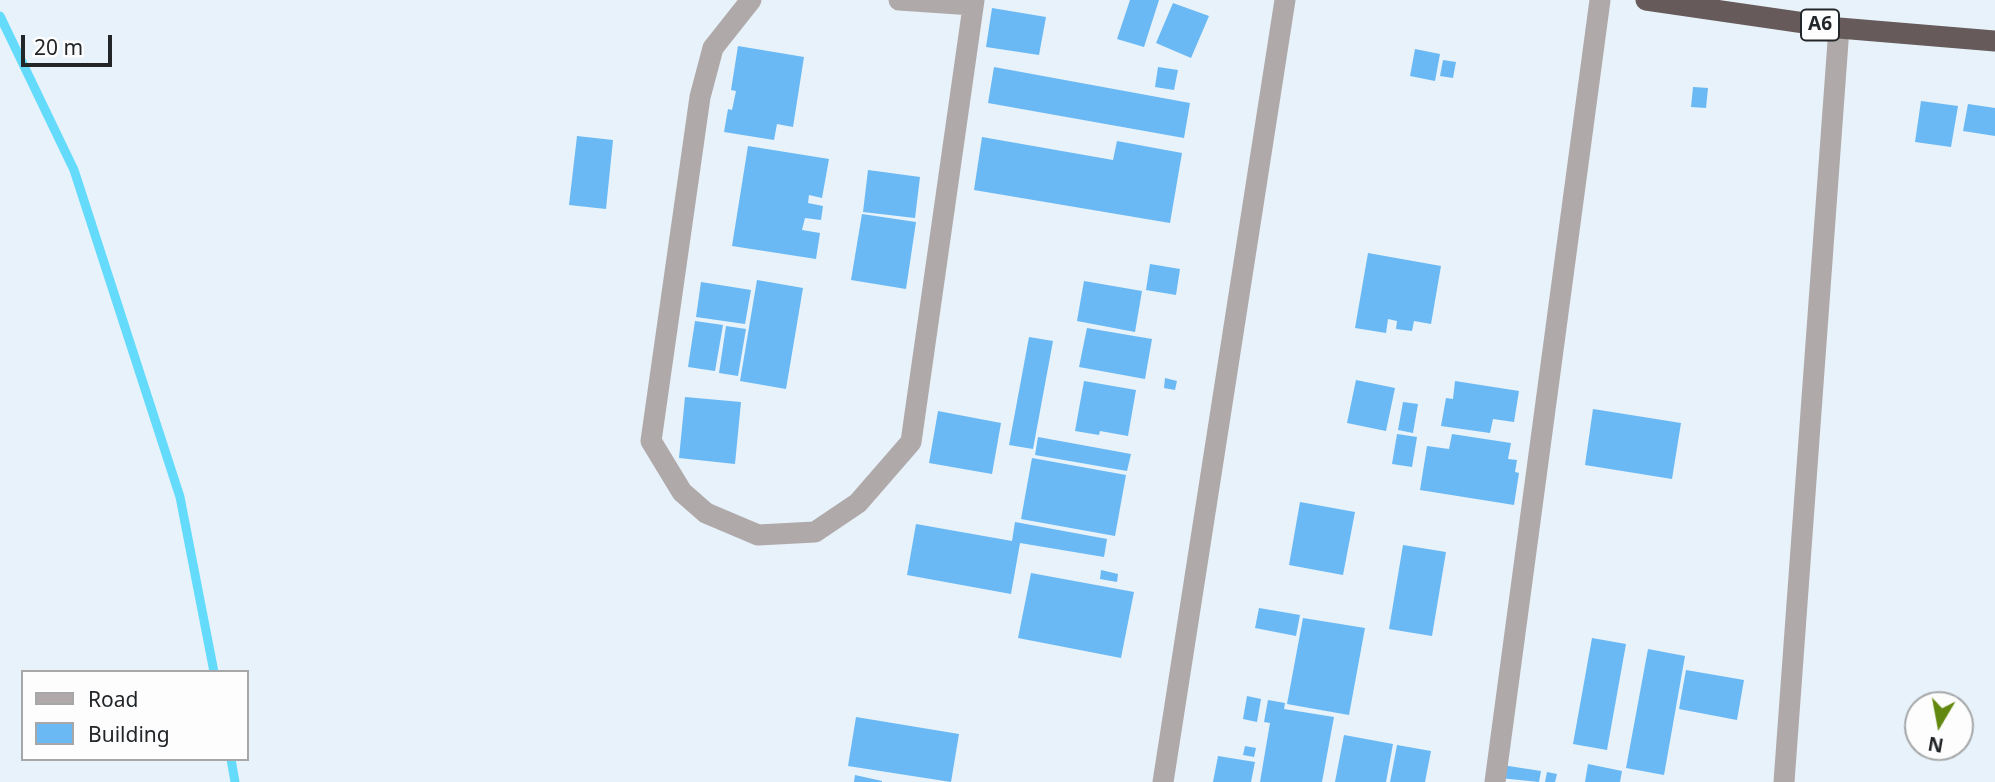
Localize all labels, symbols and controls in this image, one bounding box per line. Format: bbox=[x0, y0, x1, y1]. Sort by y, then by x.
road number: A6 bbox=[1801, 10, 1839, 41]
scale bar bbox=[24, 21, 116, 65]
text: 20 m bbox=[34, 33, 83, 61]
legend bbox=[21, 670, 248, 761]
text: Road bbox=[88, 685, 138, 713]
north arrow bbox=[1904, 691, 1974, 761]
text: Building bbox=[88, 720, 170, 748]
text: N bbox=[1926, 731, 1946, 759]

